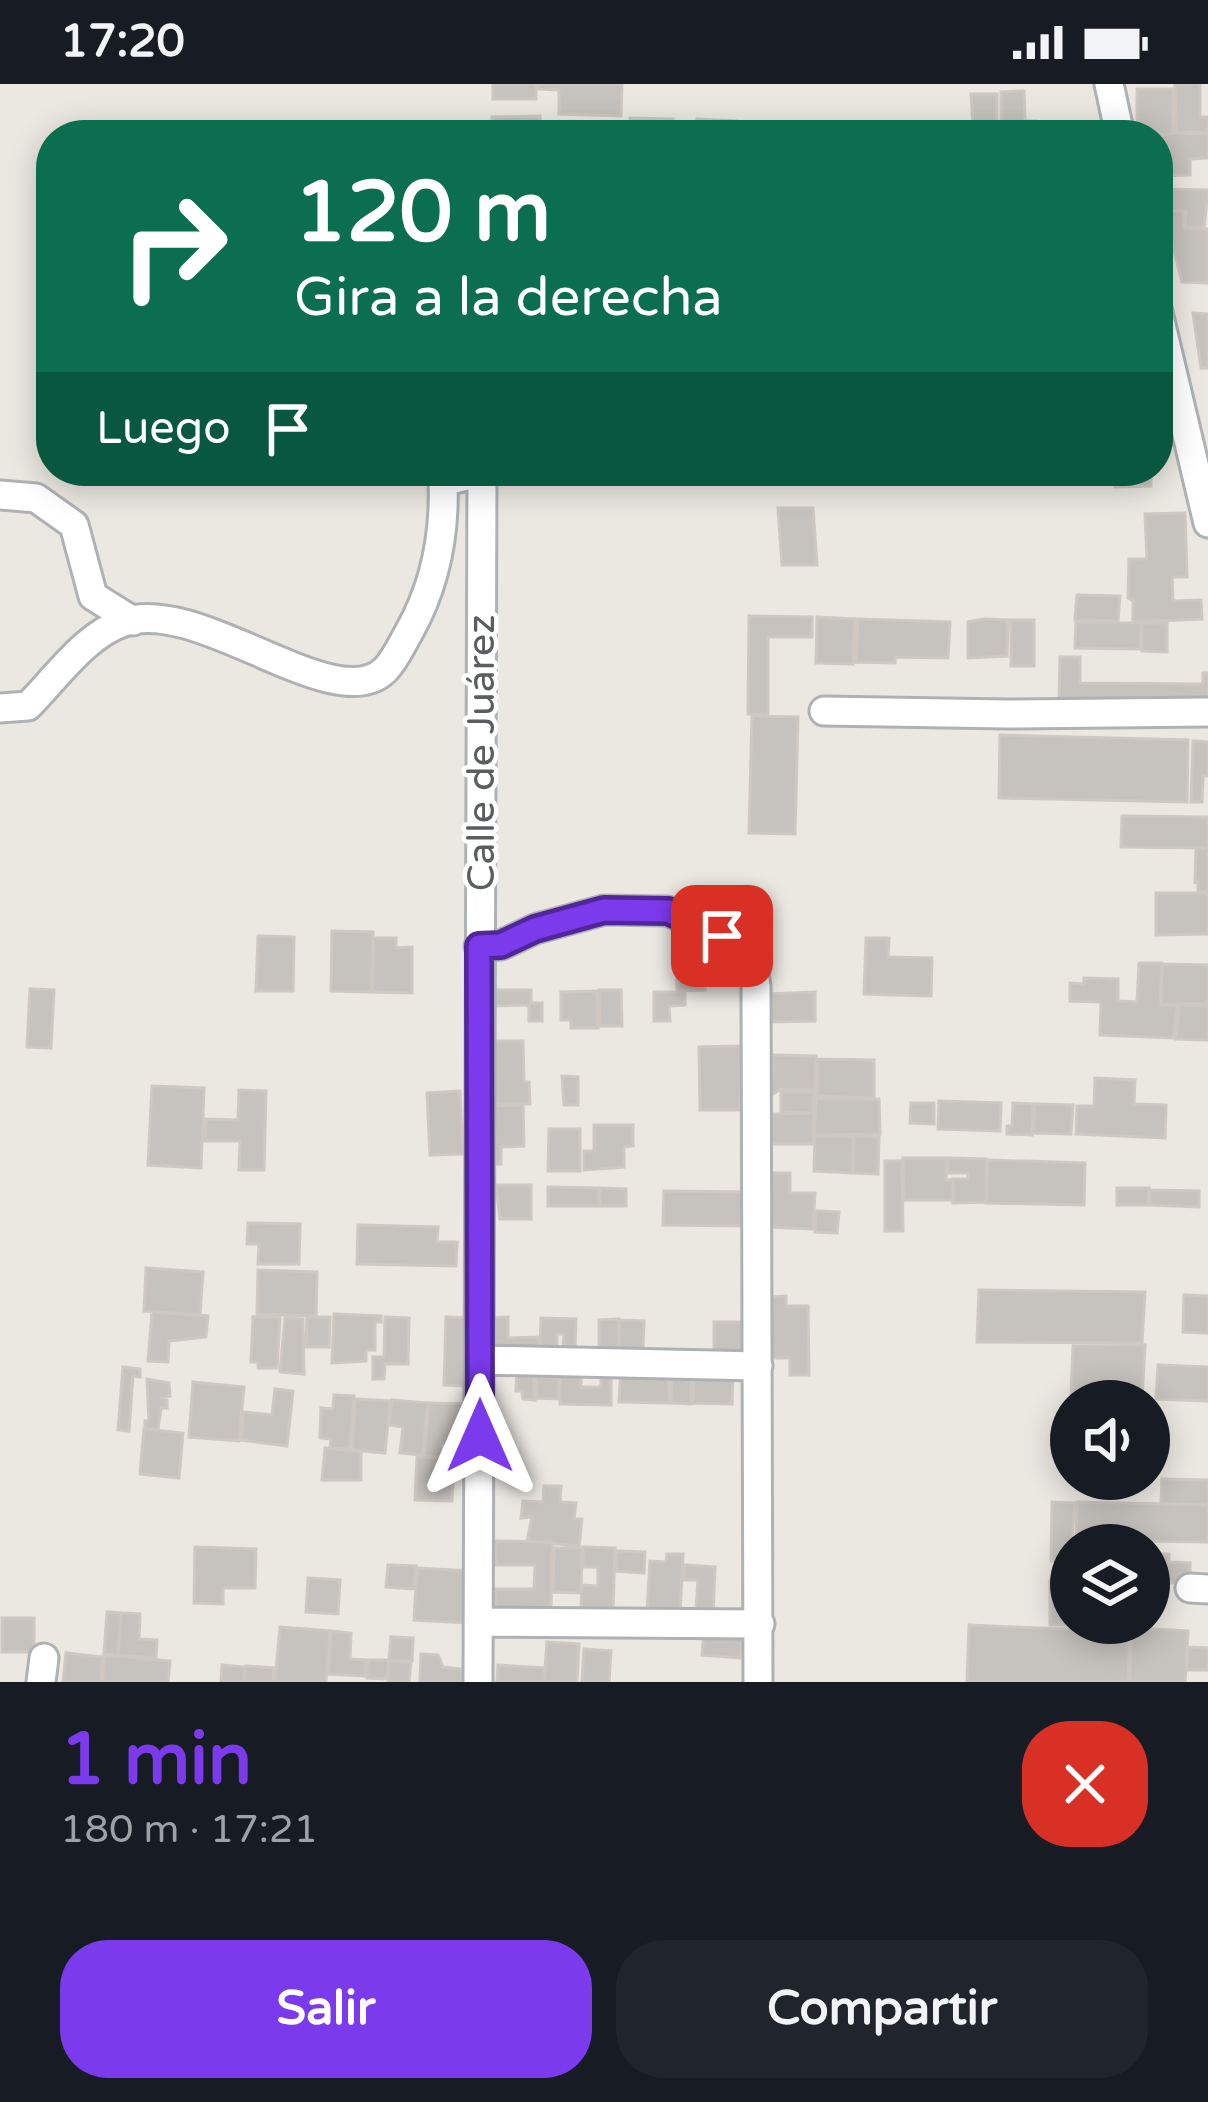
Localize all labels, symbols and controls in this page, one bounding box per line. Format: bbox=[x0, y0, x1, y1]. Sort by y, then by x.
text: 17:20 bbox=[60, 15, 185, 69]
text: 120 m bbox=[294, 163, 551, 264]
icon: right bbox=[96, 168, 252, 324]
text: Gira a la derecha bbox=[294, 265, 723, 330]
icon: arrive bbox=[255, 396, 321, 462]
text: Luego bbox=[96, 402, 231, 456]
street label: Calle de Juárez bbox=[458, 614, 505, 892]
pin bbox=[671, 885, 773, 987]
icon: arrive bbox=[689, 903, 755, 969]
position arrow bbox=[417, 1373, 543, 1499]
map controls bbox=[1050, 1380, 1170, 1644]
button: sound bbox=[1050, 1380, 1170, 1500]
button: layers bbox=[1050, 1524, 1170, 1644]
text: 1 min bbox=[60, 1717, 252, 1804]
button: close bbox=[1022, 1721, 1148, 1847]
text: 180 m · 17:21 bbox=[60, 1806, 318, 1853]
button: Salir bbox=[60, 1940, 592, 2078]
button: Compartir bbox=[616, 1940, 1148, 2078]

